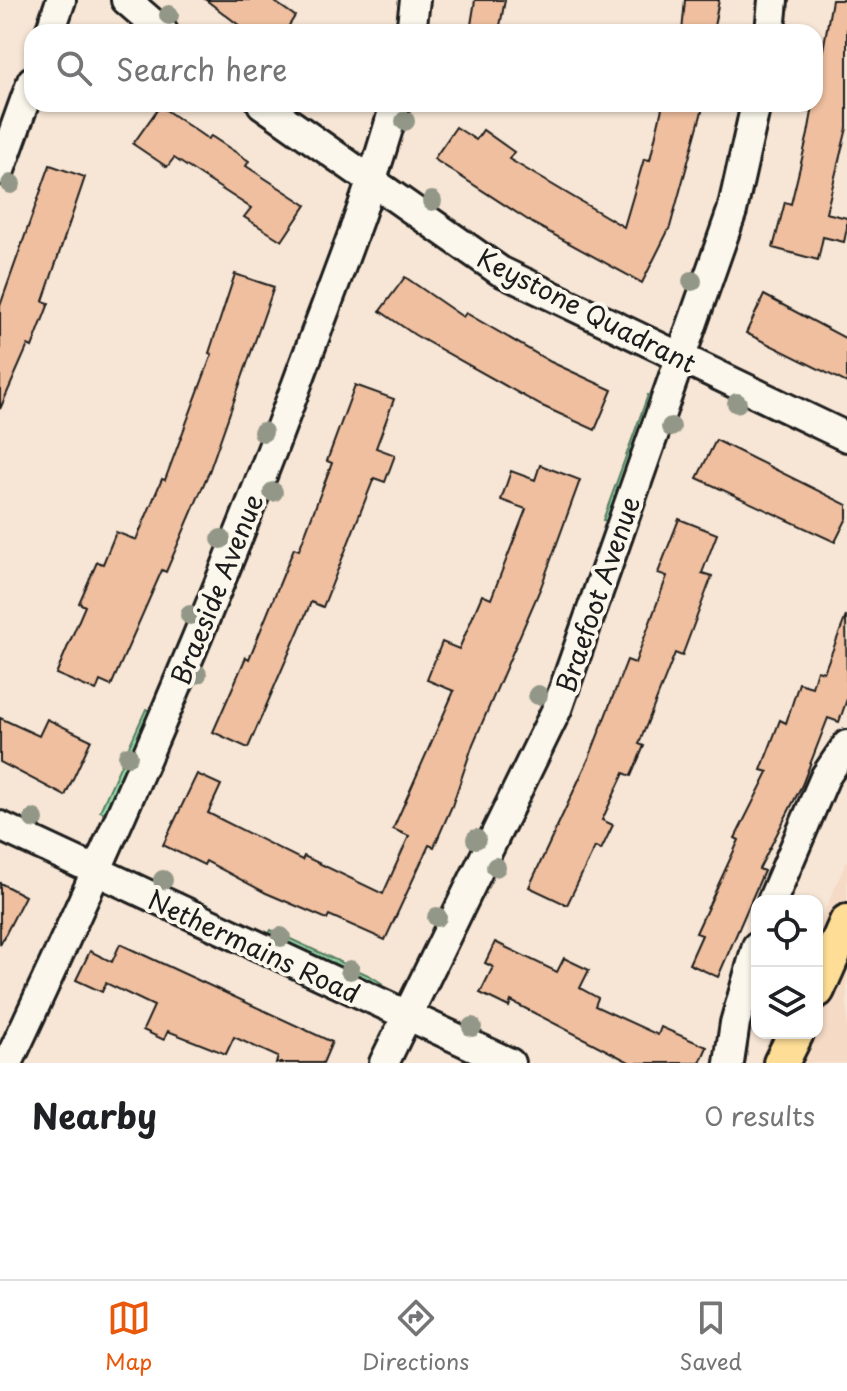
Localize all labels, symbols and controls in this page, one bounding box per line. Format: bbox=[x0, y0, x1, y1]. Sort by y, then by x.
search box bbox=[24, 24, 823, 112]
icon: search bbox=[52, 46, 96, 90]
text: Search here bbox=[116, 46, 288, 91]
street label: Keystone Quadrant bbox=[471, 238, 703, 382]
street label: Braeside Avenue bbox=[160, 488, 272, 690]
street label: Braefoot Avenue bbox=[545, 491, 649, 697]
street label: Nethermains Road bbox=[141, 880, 367, 1012]
map controls bbox=[751, 895, 823, 1039]
button: locate bbox=[751, 895, 823, 967]
button: layers bbox=[751, 967, 823, 1039]
text: Nearby bbox=[32, 1089, 157, 1141]
text: 0 results bbox=[704, 1096, 815, 1135]
tab: Map bbox=[105, 1296, 152, 1377]
tab: Directions bbox=[362, 1296, 469, 1377]
tab: Saved bbox=[679, 1296, 742, 1377]

